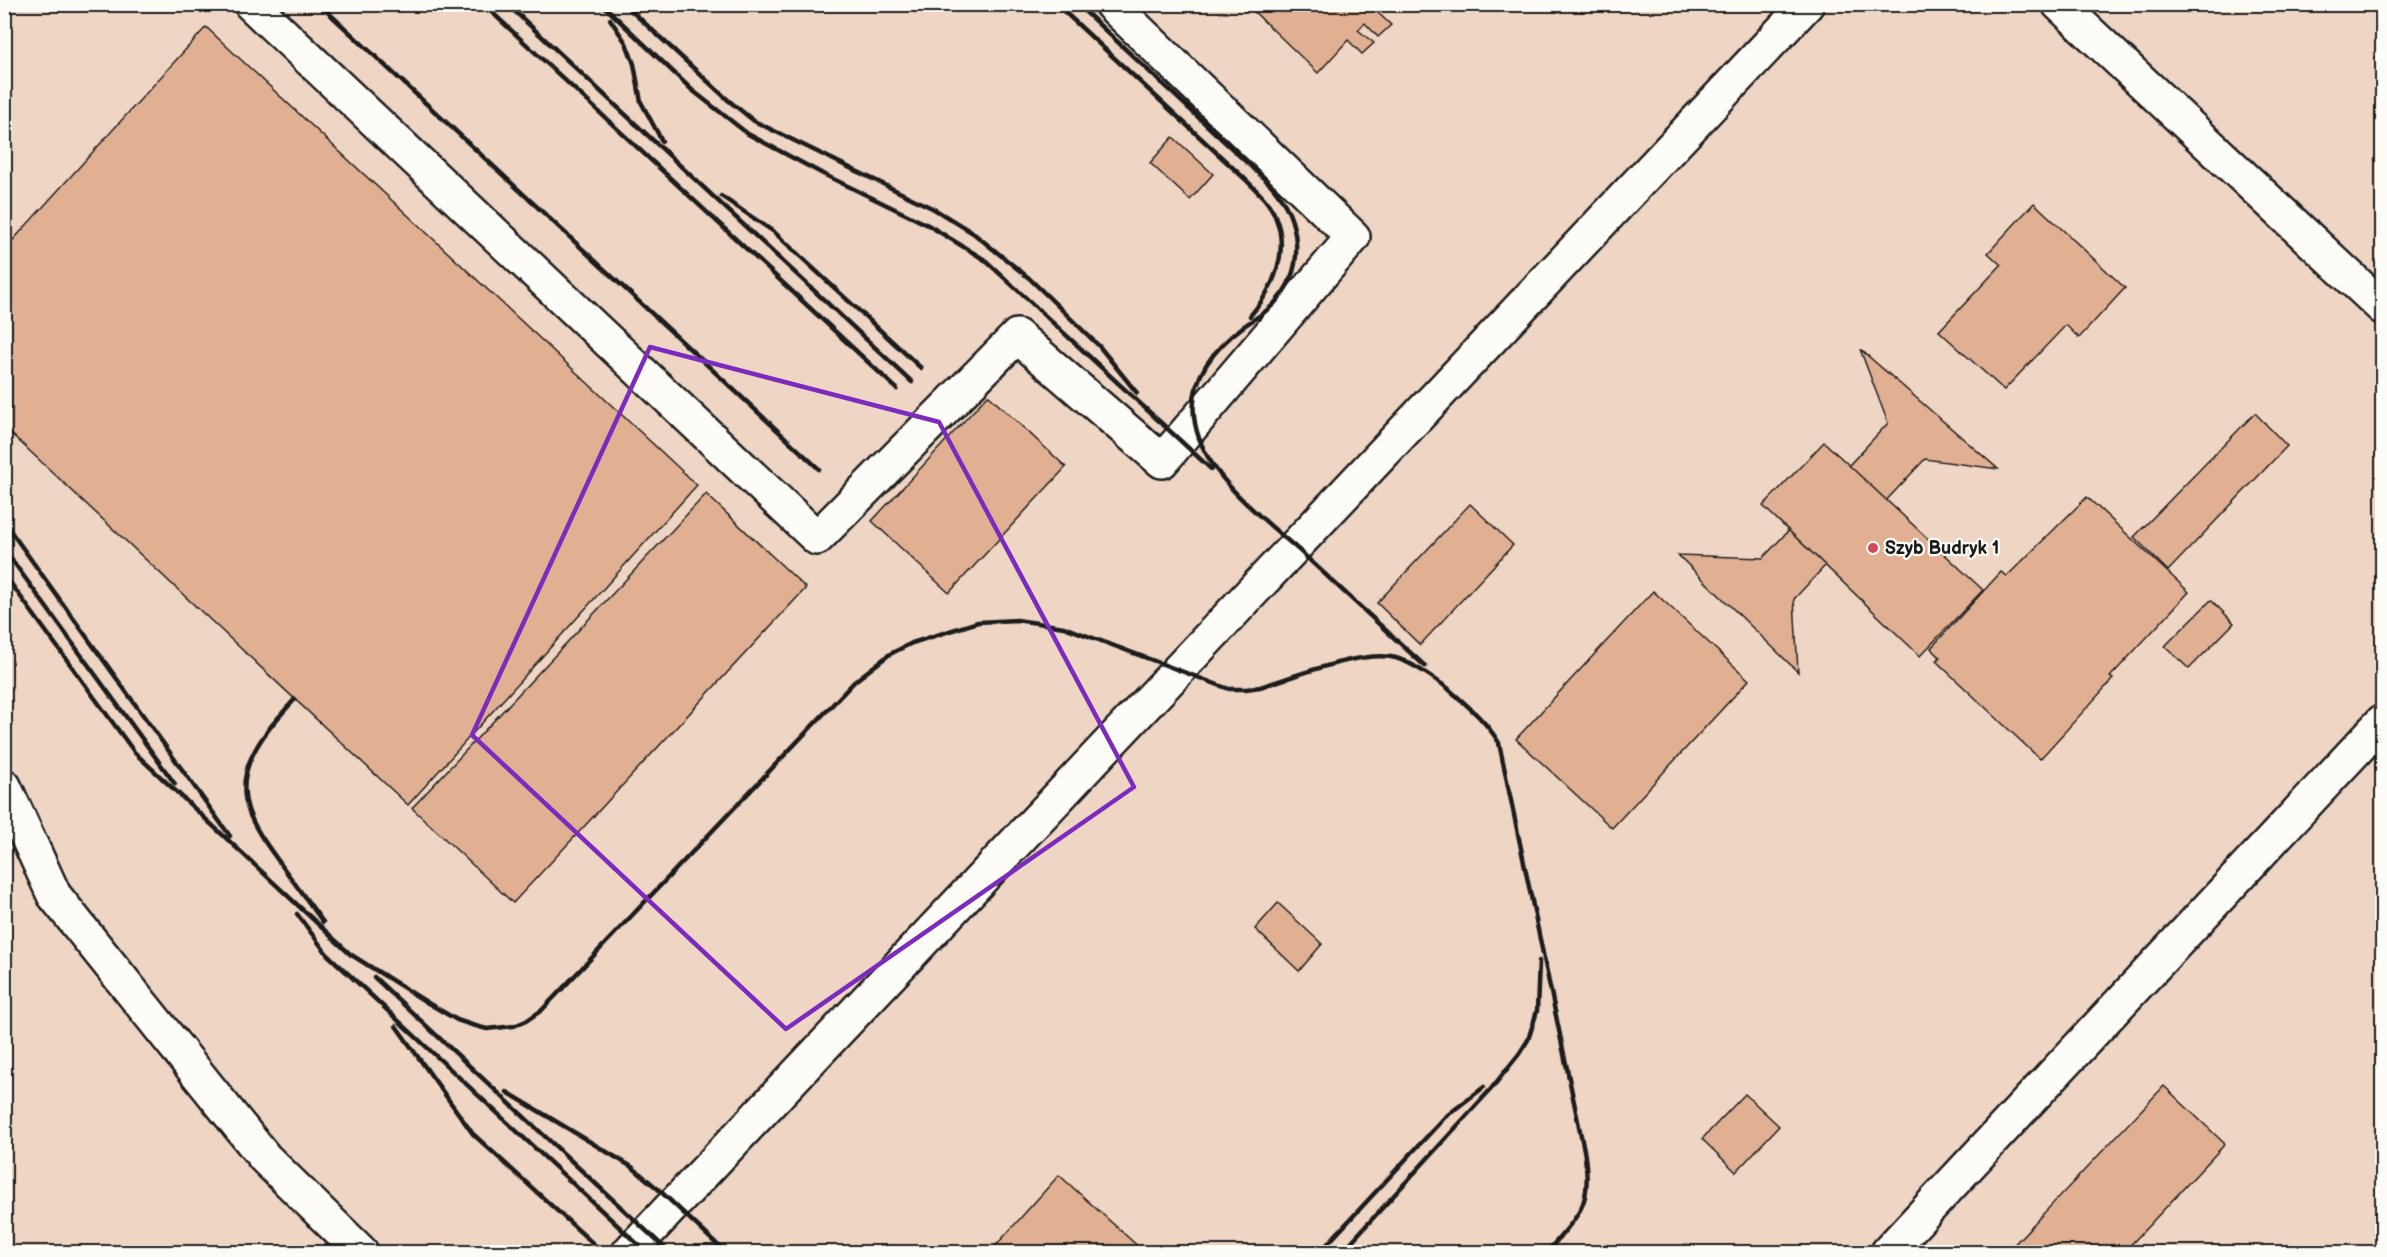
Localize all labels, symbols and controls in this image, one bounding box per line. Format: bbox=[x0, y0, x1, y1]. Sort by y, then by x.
place label: Szyb Budryk 1 bbox=[1885, 538, 1999, 559]
marker: Szyb Budryk 1 bbox=[1866, 541, 1880, 555]

